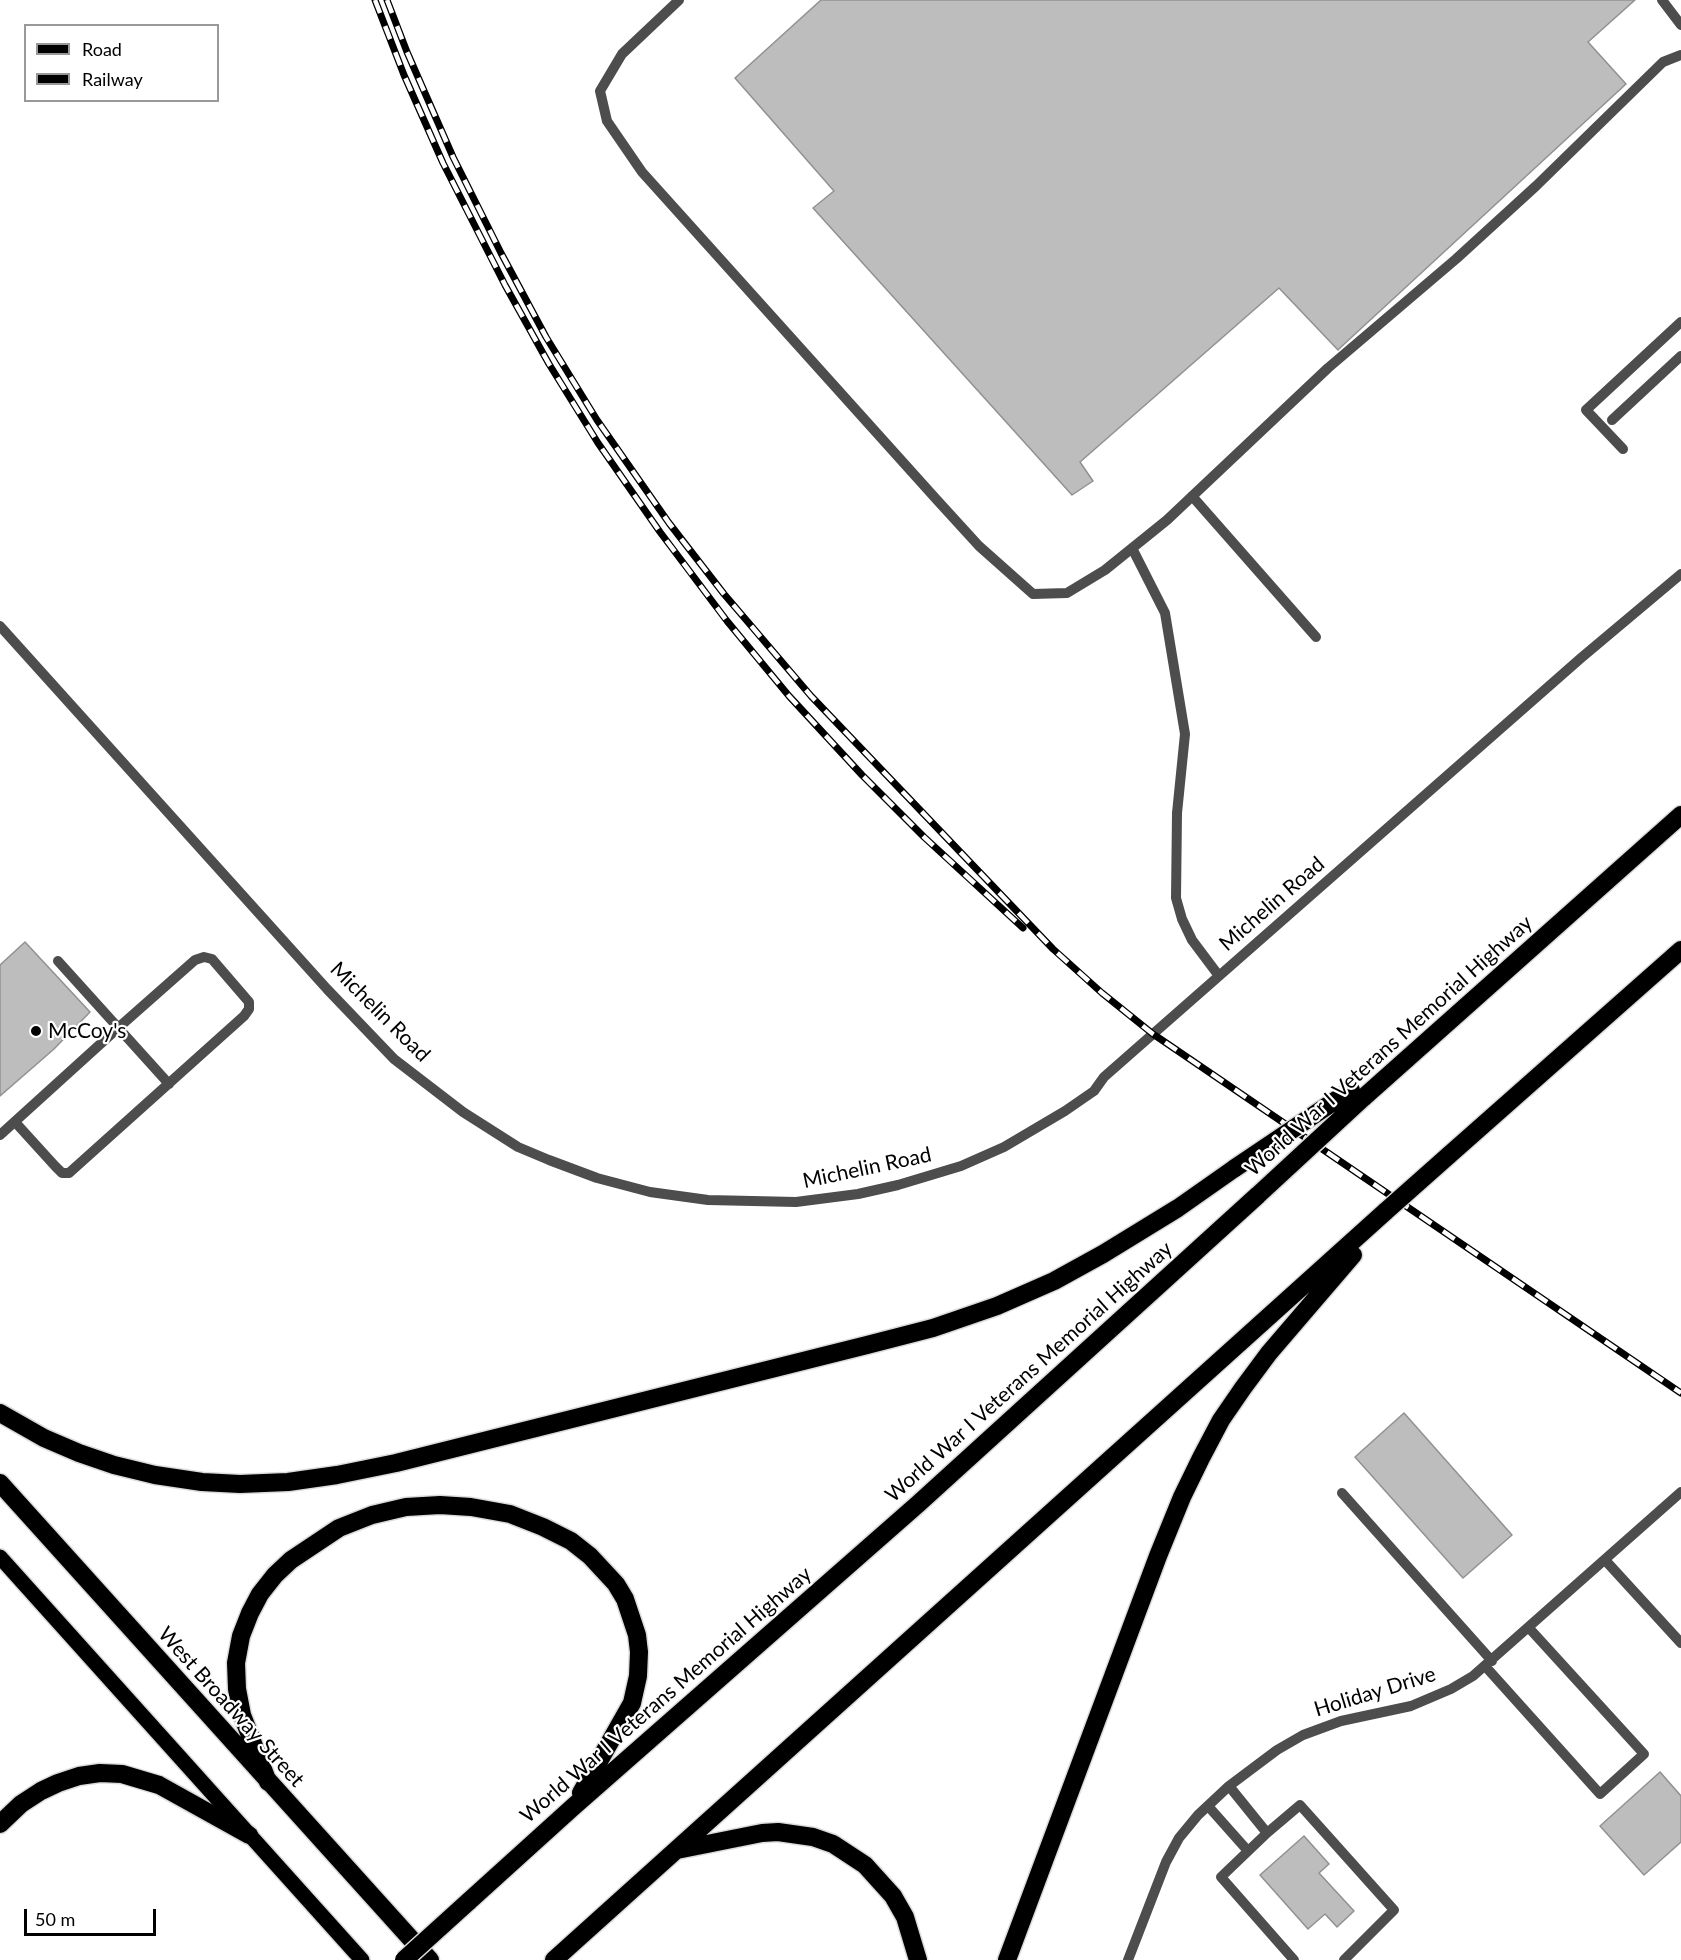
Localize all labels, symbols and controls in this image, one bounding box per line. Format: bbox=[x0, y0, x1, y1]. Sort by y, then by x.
legend bbox=[24, 24, 219, 102]
text: Road bbox=[82, 38, 122, 60]
text: Railway bbox=[82, 68, 143, 90]
street label: Michelin Road bbox=[1214, 852, 1330, 956]
street label: World War I Veterans Memorial Highway bbox=[1240, 910, 1538, 1182]
street label: Michelin Road bbox=[325, 957, 435, 1067]
place label: McCoy's bbox=[48, 1018, 126, 1044]
marker: McCoy's bbox=[29, 1024, 43, 1038]
street label: Michelin Road bbox=[800, 1142, 934, 1194]
street label: World War I Veterans Memorial Highway bbox=[880, 1236, 1178, 1508]
street label: World War I Veterans Memorial Highway bbox=[515, 1562, 817, 1828]
street label: West Broadway Street bbox=[153, 1622, 309, 1792]
street label: Holiday Drive bbox=[1311, 1662, 1439, 1722]
scale bar bbox=[27, 1897, 159, 1935]
text: 50 m bbox=[35, 1908, 75, 1930]

